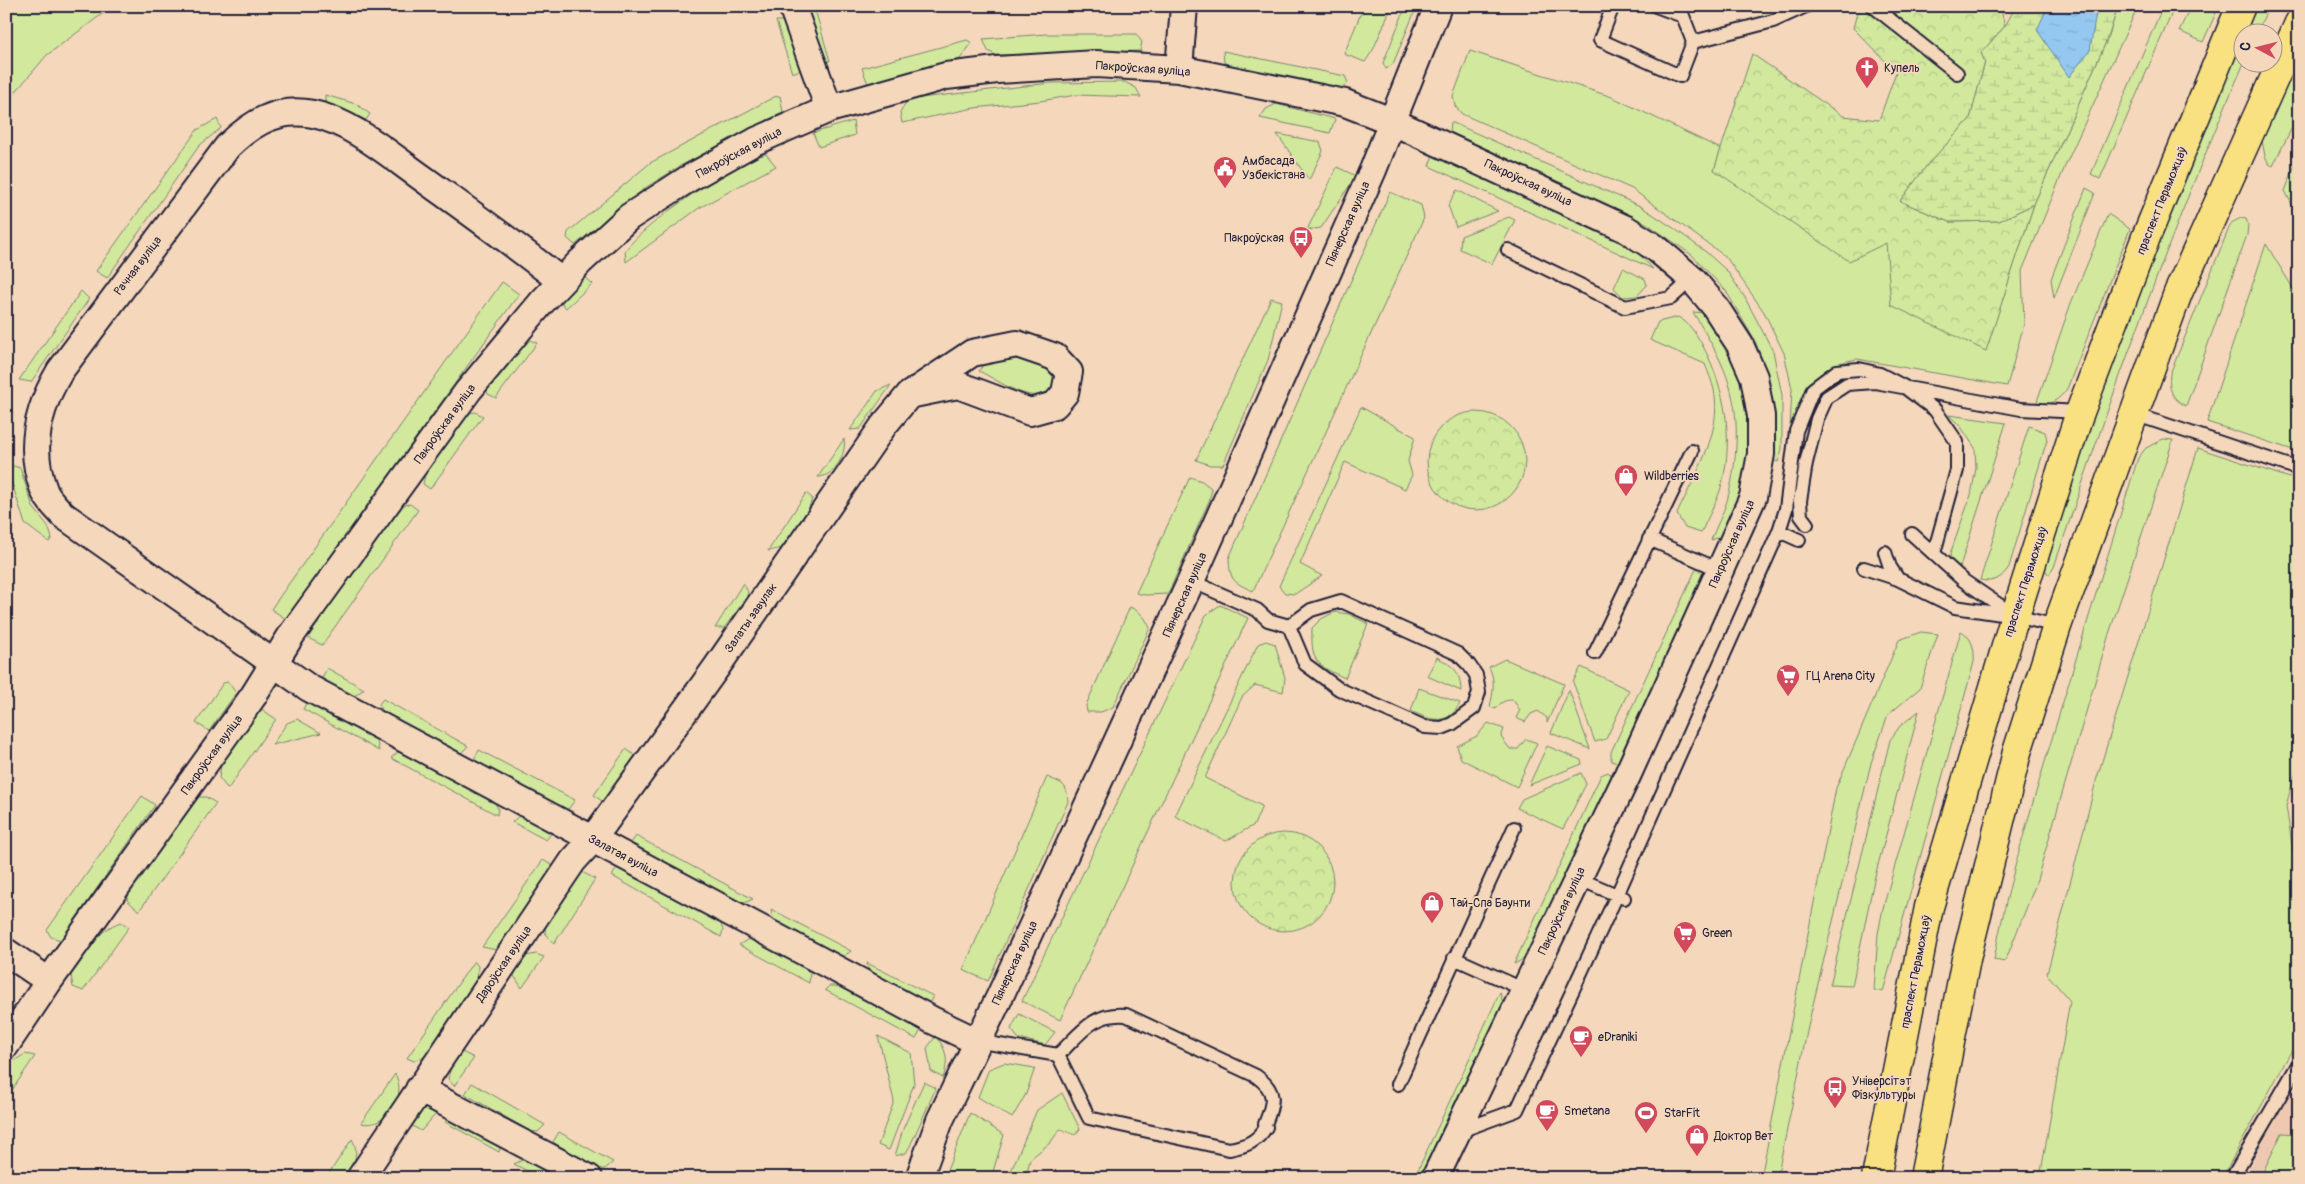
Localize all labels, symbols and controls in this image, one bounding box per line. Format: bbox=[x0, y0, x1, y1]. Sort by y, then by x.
north arrow bbox=[2232, 22, 2282, 72]
text: С bbox=[2237, 41, 2255, 52]
church icon: Купель bbox=[1854, 55, 1880, 89]
street label: Пакроўская вуліца bbox=[1095, 58, 1191, 80]
place label: Купель bbox=[1884, 61, 1920, 76]
street label: Пакроўская вуліца bbox=[694, 124, 785, 182]
street label: праспект Пераможцаў bbox=[2134, 145, 2190, 257]
place label: Амбасада Узбекістана bbox=[1242, 154, 1306, 183]
public building icon: Амбасада Узбекістана bbox=[1212, 155, 1238, 189]
street label: Пакроўская вуліца bbox=[1482, 156, 1575, 210]
street label: Піянерская вуліца bbox=[1323, 179, 1374, 269]
bus stop icon: Пакроўская bbox=[1288, 225, 1314, 259]
place label: Пакроўская bbox=[1224, 231, 1284, 246]
street label: Рачная вуліца bbox=[111, 233, 165, 298]
street label: Пакроўская вуліца bbox=[411, 381, 479, 467]
shop icon: Wildberries bbox=[1613, 463, 1639, 497]
place label: Wildberries bbox=[1644, 469, 1700, 484]
street label: Пакроўская вуліца bbox=[1706, 497, 1758, 590]
street label: праспект Пераможцаў bbox=[2001, 525, 2051, 639]
street label: Піянерская вуліца bbox=[1160, 550, 1211, 640]
street label: Залаты завулак bbox=[721, 580, 781, 656]
supermarket icon: ГЦ Arena City bbox=[1775, 663, 1801, 697]
place label: ГЦ Arena City bbox=[1806, 669, 1875, 684]
street label: Пакроўская вуліца bbox=[178, 712, 246, 798]
street label: Залатая вуліца bbox=[585, 831, 661, 881]
street label: Пакроўская вуліца bbox=[1535, 864, 1589, 957]
shop icon: Тай-Спа Баунти bbox=[1419, 890, 1445, 924]
place label: Тай-Спа Баунти bbox=[1450, 896, 1531, 911]
street label: праспект Пераможцаў bbox=[1898, 914, 1934, 1030]
street label: Піянерская вуліца bbox=[989, 918, 1041, 1008]
supermarket icon: Green bbox=[1672, 920, 1698, 954]
street label: Дароўская вуліца bbox=[472, 923, 535, 1006]
place label: Green bbox=[1702, 926, 1733, 941]
cafe icon: eDraniki bbox=[1568, 1024, 1594, 1058]
place label: eDraniki bbox=[1598, 1030, 1637, 1045]
place label: Універсітэт Фізкультуры bbox=[1852, 1074, 1916, 1103]
bus stop icon: Універсітэт Фізкультуры bbox=[1822, 1075, 1848, 1109]
cafe icon: Smetana bbox=[1534, 1098, 1560, 1132]
sports icon: StarFit bbox=[1633, 1100, 1659, 1134]
place label: Smetana bbox=[1564, 1104, 1610, 1119]
place label: StarFit bbox=[1664, 1106, 1700, 1121]
shop icon: Доктор Вет bbox=[1684, 1123, 1710, 1157]
place label: Доктор Вет bbox=[1713, 1129, 1773, 1144]

